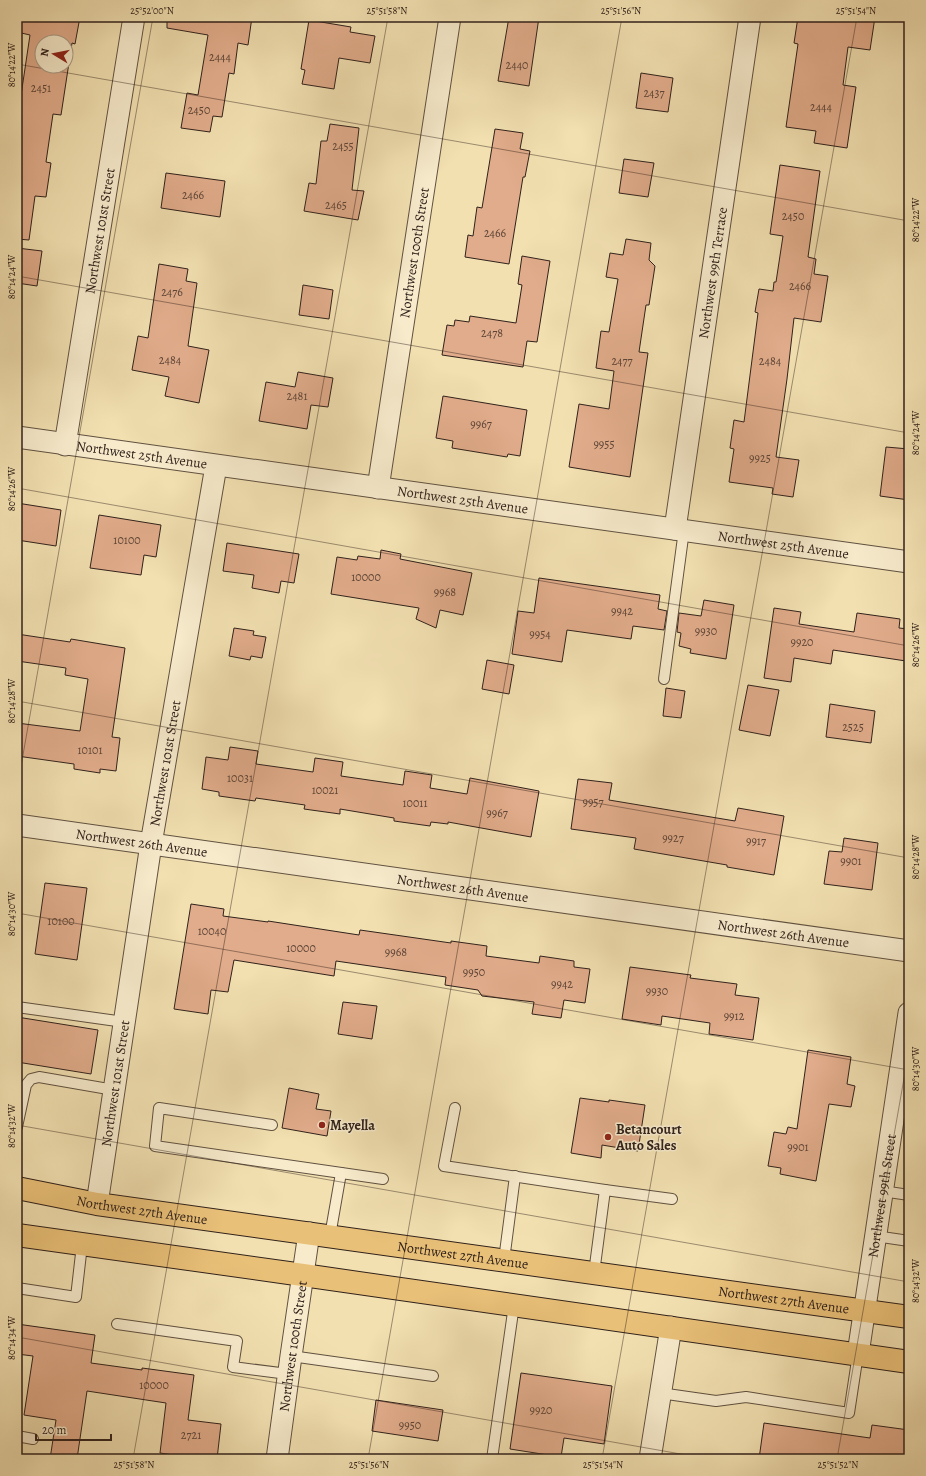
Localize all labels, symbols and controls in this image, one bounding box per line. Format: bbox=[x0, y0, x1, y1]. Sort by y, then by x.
text: 25°52'00"N bbox=[130, 4, 174, 17]
text: 25°51'58"N bbox=[367, 4, 407, 17]
text: 25°51'56"N bbox=[601, 4, 641, 17]
text: 25°51'54"N bbox=[836, 4, 876, 17]
north arrow bbox=[34, 34, 74, 74]
text: 80°14'22"W bbox=[5, 42, 18, 87]
text: N bbox=[37, 47, 53, 58]
house number: 2444 bbox=[209, 49, 232, 65]
house number: 2440 bbox=[506, 57, 528, 73]
house number: 2451 bbox=[31, 80, 51, 96]
house number: 2437 bbox=[643, 85, 666, 101]
house number: 2444 bbox=[810, 99, 833, 115]
house number: 2450 bbox=[188, 102, 210, 118]
house number: 2455 bbox=[332, 138, 354, 154]
street label: Northwest 101st Street bbox=[81, 166, 120, 295]
street label: Northwest 100th Street bbox=[395, 186, 434, 320]
house number: 2466 bbox=[182, 187, 205, 203]
house number: 2465 bbox=[325, 197, 347, 213]
text: 80°14'22"W bbox=[909, 197, 922, 242]
street label: Northwest 99th Terrace bbox=[694, 206, 732, 340]
house number: 2450 bbox=[782, 208, 804, 224]
house number: 2466 bbox=[484, 225, 507, 241]
text: 80°14'24"W bbox=[5, 254, 18, 299]
house number: 2466 bbox=[789, 278, 812, 294]
house number: 2476 bbox=[161, 284, 183, 300]
house number: 2478 bbox=[481, 325, 503, 341]
house number: 2484 bbox=[159, 352, 182, 368]
house number: 2477 bbox=[611, 353, 634, 369]
house number: 2484 bbox=[759, 353, 782, 369]
house number: 2481 bbox=[286, 388, 308, 404]
text: 80°14'24"W bbox=[909, 410, 922, 455]
house number: 9967 bbox=[470, 416, 493, 432]
street label: Northwest 25th Avenue bbox=[75, 436, 209, 474]
house number: 9955 bbox=[593, 436, 615, 452]
house number: 9925 bbox=[749, 450, 771, 466]
text: 80°14'26"W bbox=[5, 466, 18, 511]
street label: Northwest 25th Avenue bbox=[396, 481, 529, 519]
street label: Northwest 25th Avenue bbox=[717, 526, 850, 563]
house number: 10100 bbox=[113, 532, 141, 548]
house number: 10000 bbox=[351, 569, 381, 585]
house number: 9968 bbox=[434, 584, 456, 600]
house number: 9942 bbox=[611, 603, 633, 619]
text: 80°14'26"W bbox=[909, 622, 922, 667]
house number: 9930 bbox=[695, 623, 717, 639]
house number: 9954 bbox=[529, 626, 551, 642]
house number: 9920 bbox=[790, 634, 814, 650]
text: 80°14'28"W bbox=[5, 678, 18, 723]
street label: Northwest 101st Street bbox=[145, 698, 186, 828]
house number: 2525 bbox=[842, 719, 864, 735]
house number: 10101 bbox=[77, 742, 103, 758]
house number: 10031 bbox=[227, 770, 253, 786]
house number: 10021 bbox=[312, 782, 338, 798]
house number: 9957 bbox=[582, 794, 605, 810]
house number: 10011 bbox=[402, 795, 428, 811]
house number: 9967 bbox=[486, 805, 509, 821]
street label: Northwest 26th Avenue bbox=[75, 824, 209, 862]
house number: 9927 bbox=[662, 830, 685, 846]
house number: 9917 bbox=[746, 833, 767, 849]
text: 80°14'28"W bbox=[909, 834, 922, 879]
house number: 9901 bbox=[840, 853, 862, 869]
street label: Northwest 26th Avenue bbox=[395, 870, 530, 907]
text: 80°14'30"W bbox=[5, 891, 18, 936]
house number: 10100 bbox=[47, 913, 75, 929]
street label: Northwest 26th Avenue bbox=[716, 915, 850, 952]
house number: 10040 bbox=[198, 923, 226, 939]
house number: 10000 bbox=[286, 940, 316, 956]
house number: 9968 bbox=[385, 944, 407, 960]
house number: 9950 bbox=[463, 964, 485, 980]
house number: 9942 bbox=[551, 976, 573, 992]
house number: 9930 bbox=[646, 983, 668, 999]
house number: 9912 bbox=[724, 1008, 745, 1024]
street label: Northwest 101st Street bbox=[97, 1019, 135, 1148]
text: 80°14'30"W bbox=[909, 1046, 922, 1091]
text: 80°14'32"W bbox=[5, 1103, 18, 1148]
place label: Mayella bbox=[330, 1116, 375, 1135]
marker: Mayella bbox=[317, 1120, 327, 1130]
place label: Betancourt Auto Sales bbox=[615, 1120, 682, 1155]
marker: Betancourt Auto Sales bbox=[603, 1132, 613, 1142]
street label: Northwest 99th Street bbox=[864, 1132, 901, 1259]
house number: 9901 bbox=[787, 1139, 809, 1155]
street label: Northwest 27th Avenue bbox=[75, 1191, 209, 1229]
street label: Northwest 27th Avenue bbox=[396, 1237, 530, 1274]
text: 80°14'32"W bbox=[909, 1258, 922, 1303]
street label: Northwest 100th Street bbox=[275, 1279, 312, 1413]
street label: Northwest 27th Avenue bbox=[717, 1282, 850, 1319]
text: 80°14'34"W bbox=[5, 1315, 18, 1360]
house number: 10000 bbox=[139, 1377, 169, 1393]
house number: 9920 bbox=[529, 1402, 553, 1418]
scale bar bbox=[36, 1416, 111, 1442]
house number: 9950 bbox=[399, 1417, 421, 1433]
text: 20 m bbox=[42, 1422, 66, 1438]
house number: 2721 bbox=[181, 1427, 201, 1443]
text: 25°51'58"N bbox=[114, 1458, 154, 1471]
text: 25°51'56"N bbox=[349, 1458, 389, 1471]
text: 25°51'54"N bbox=[583, 1458, 623, 1471]
text: 25°51'52"N bbox=[818, 1458, 858, 1471]

